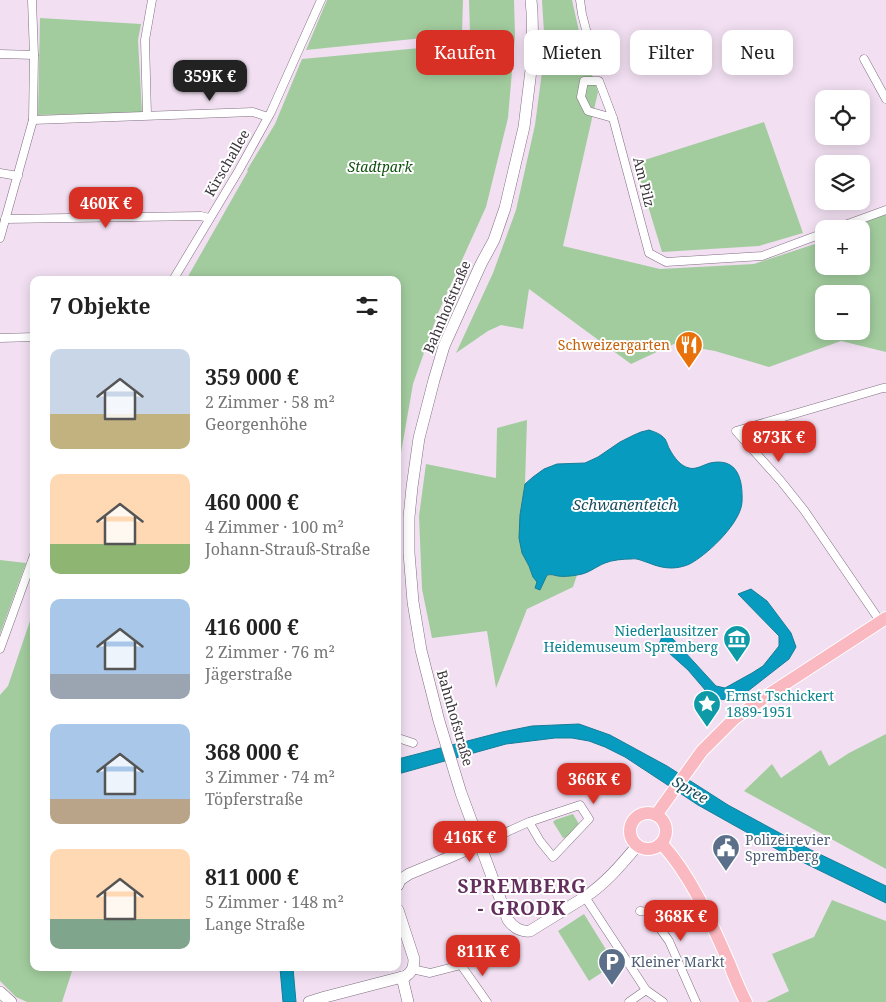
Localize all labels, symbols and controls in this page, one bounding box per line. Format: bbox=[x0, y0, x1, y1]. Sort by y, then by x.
chip: Kaufen bbox=[416, 30, 514, 75]
chip: Mieten bbox=[524, 30, 620, 75]
chip: Filter bbox=[630, 30, 712, 75]
chip: Neu bbox=[722, 30, 793, 75]
pin: 359K € bbox=[169, 59, 251, 102]
text: 359K € bbox=[184, 65, 236, 87]
map controls bbox=[815, 90, 870, 340]
button: locate bbox=[815, 90, 870, 145]
street label: Kirschallee bbox=[200, 126, 253, 200]
street label: Am Pilz bbox=[629, 155, 660, 209]
button: layers bbox=[815, 155, 870, 210]
park label: Stadtpark bbox=[348, 157, 413, 176]
pin: 460K € bbox=[65, 186, 147, 229]
text: 460K € bbox=[80, 192, 132, 214]
button: + bbox=[815, 220, 870, 275]
street label: Bahnhofstraße bbox=[418, 257, 475, 356]
button: − bbox=[815, 285, 870, 340]
text: 7 Objekte bbox=[50, 292, 151, 320]
icon: filters bbox=[353, 292, 381, 320]
restaurant icon: Schweizergarten bbox=[674, 330, 704, 369]
place label: Schweizergarten bbox=[558, 335, 670, 354]
text: 359 000 € bbox=[205, 363, 299, 391]
icon: home bbox=[90, 369, 150, 429]
text: 2 Zimmer · 58 m² bbox=[205, 391, 335, 413]
text: Georgenhöhe bbox=[205, 413, 307, 435]
pin: 873K € bbox=[738, 420, 820, 463]
text: 873K € bbox=[753, 426, 805, 448]
text: 460 000 € bbox=[205, 488, 299, 516]
icon: home bbox=[90, 494, 150, 554]
water label: Schwanenteich bbox=[573, 494, 677, 514]
text: 4 Zimmer · 100 m² bbox=[205, 516, 344, 538]
text: Johann-Strauß-Straße bbox=[205, 538, 370, 560]
text: 416 000 € bbox=[205, 613, 299, 641]
icon: home bbox=[90, 619, 150, 679]
place label: Niederlausitzer Heidemuseum Spremberg bbox=[543, 621, 718, 656]
museum icon: Niederlausitzer Heidemuseum Spremberg bbox=[722, 624, 752, 663]
text: 2 Zimmer · 76 m² bbox=[205, 641, 335, 663]
text: Jägerstraße bbox=[205, 663, 292, 685]
street label: Bahnhofstraße bbox=[433, 668, 478, 768]
place label: Ernst Tschickert 1889-1951 bbox=[726, 686, 834, 721]
place icon: Ernst Tschickert 1889-1951 bbox=[692, 689, 722, 728]
text: 368 000 € bbox=[205, 738, 299, 766]
icon: home bbox=[90, 744, 150, 804]
pin: 366K € bbox=[553, 762, 635, 805]
text: 3 Zimmer · 74 m² bbox=[205, 766, 335, 788]
text: 366K € bbox=[568, 768, 620, 790]
water label: Spree bbox=[669, 771, 713, 808]
text: Töpferstraße bbox=[205, 788, 303, 810]
pin: 416K € bbox=[429, 820, 511, 863]
text: 416K € bbox=[444, 826, 496, 848]
place label: Polizeirevier Spremberg bbox=[745, 830, 831, 865]
public building icon: Polizeirevier Spremberg bbox=[711, 833, 741, 872]
text: 811 000 € bbox=[205, 863, 299, 891]
icon: home bbox=[90, 869, 150, 929]
district label: SPREMBERG - GRODK bbox=[457, 873, 587, 921]
text: 5 Zimmer · 148 m² bbox=[205, 891, 344, 913]
pin: 368K € bbox=[640, 900, 722, 942]
text: 368K € bbox=[655, 905, 707, 927]
text: Lange Straße bbox=[205, 913, 305, 935]
pin: 811K € bbox=[442, 934, 524, 977]
text: 811K € bbox=[457, 940, 509, 962]
parking icon: Kleiner Markt bbox=[597, 947, 627, 986]
place label: Kleiner Markt bbox=[631, 952, 725, 971]

